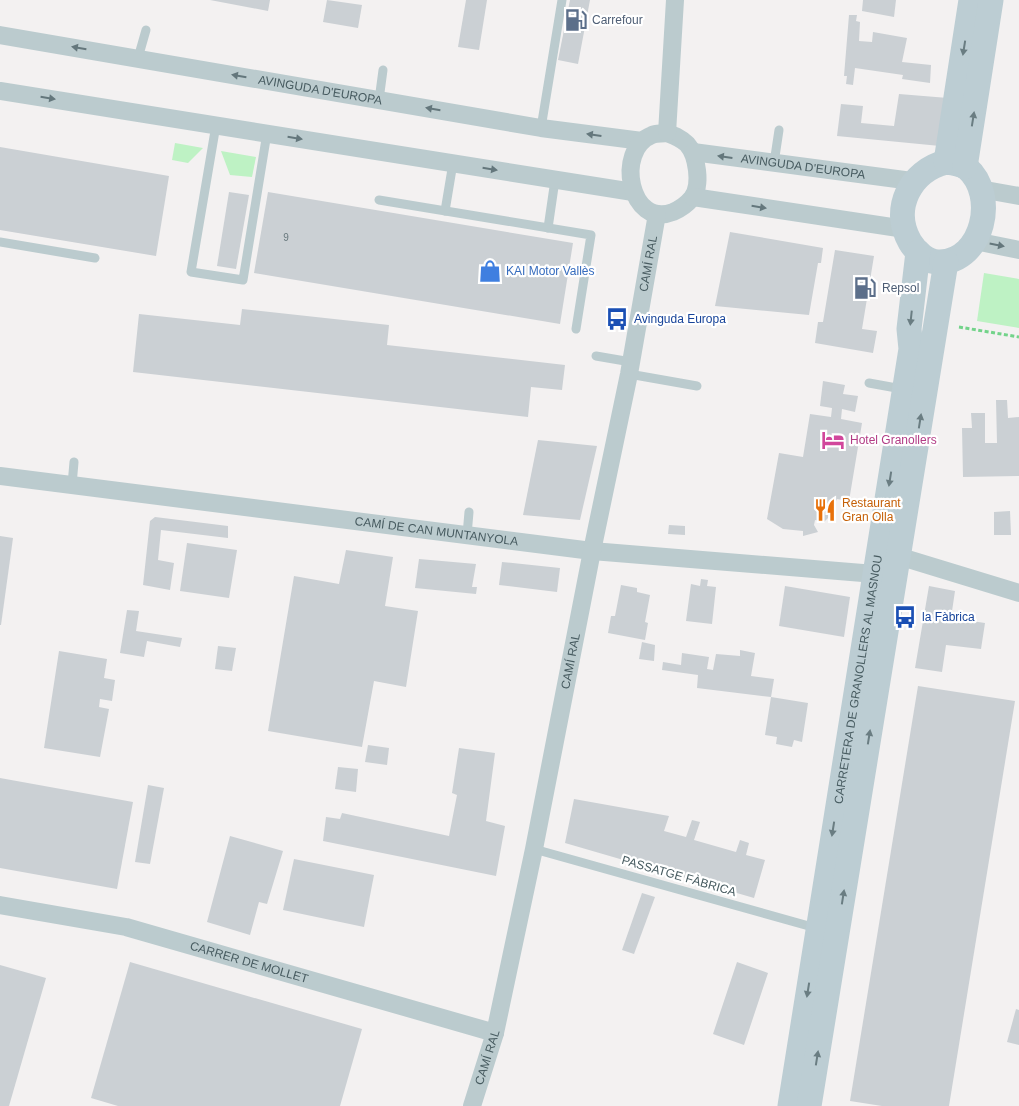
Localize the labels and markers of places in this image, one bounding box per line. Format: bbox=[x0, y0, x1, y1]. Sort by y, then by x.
fuel station icon: Carrefour bbox=[563, 7, 589, 33]
place label: Carrefour bbox=[592, 13, 643, 27]
shop icon: KAI Motor Vallès bbox=[477, 258, 503, 284]
place label: KAI Motor Vallès bbox=[506, 264, 594, 278]
fuel station icon: Repsol bbox=[852, 275, 878, 301]
place label: Repsol bbox=[882, 281, 919, 295]
bus stop icon: Avinguda Europa bbox=[604, 306, 630, 332]
place label: Avinguda Europa bbox=[634, 312, 726, 326]
hotel icon: Hotel Granollers bbox=[820, 427, 846, 453]
place label: Hotel Granollers bbox=[850, 433, 937, 447]
place label: Restaurant Gran Olla bbox=[842, 496, 901, 524]
restaurant icon: Restaurant Gran Olla bbox=[812, 497, 838, 523]
bus stop icon: la Fàbrica bbox=[892, 604, 918, 630]
place label: la Fàbrica bbox=[922, 610, 975, 624]

